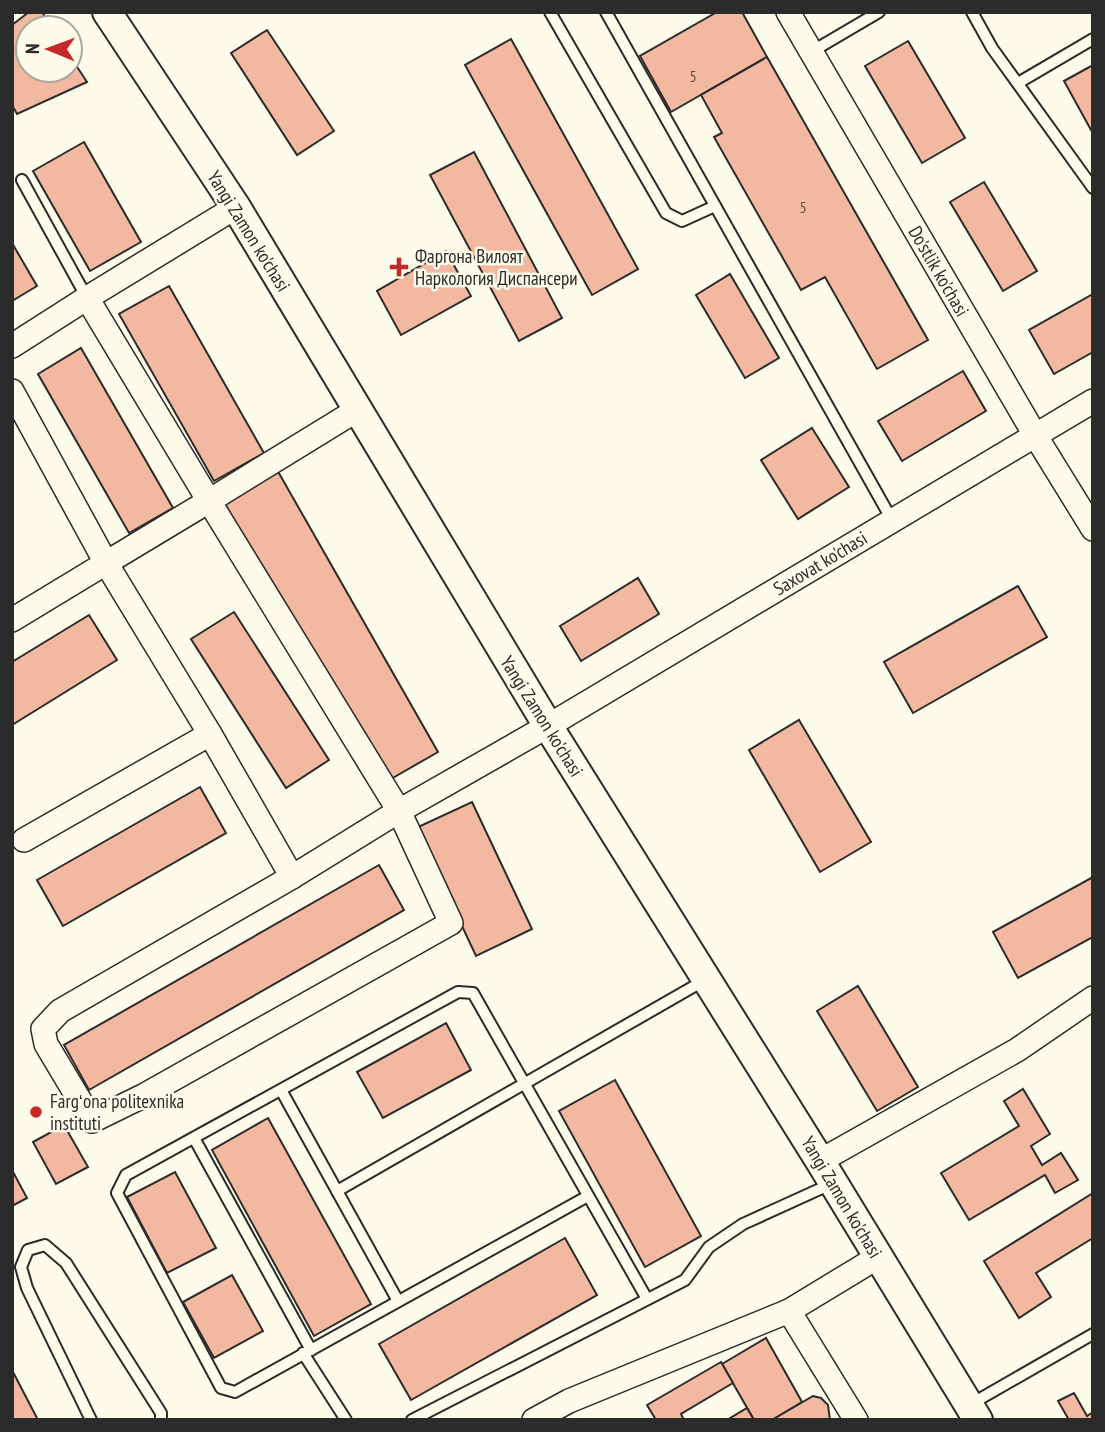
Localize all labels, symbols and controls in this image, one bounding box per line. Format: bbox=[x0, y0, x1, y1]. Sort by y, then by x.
north arrow bbox=[14, 14, 84, 84]
text: N bbox=[20, 43, 44, 54]
house number: 5 bbox=[689, 66, 697, 86]
street label: Yangi Zamon ko'chasi bbox=[202, 166, 296, 296]
house number: 5 bbox=[799, 197, 807, 217]
street label: Do'stlik ko'chasi bbox=[903, 221, 975, 321]
place label: Фаргона Вилоят Наркология Диспансери bbox=[415, 244, 578, 290]
marker: Фаргона Вилоят Наркология Диспансери bbox=[389, 257, 409, 277]
street label: Saxovat ko'chasi bbox=[769, 526, 871, 600]
street label: Yangi Zamon ko'chasi bbox=[495, 651, 589, 781]
place label: Fargʻona politexnika instituti bbox=[50, 1089, 184, 1135]
marker: Fargʻona politexnika instituti bbox=[28, 1104, 44, 1120]
street label: Yangi Zamon ko'chasi bbox=[796, 1132, 888, 1262]

